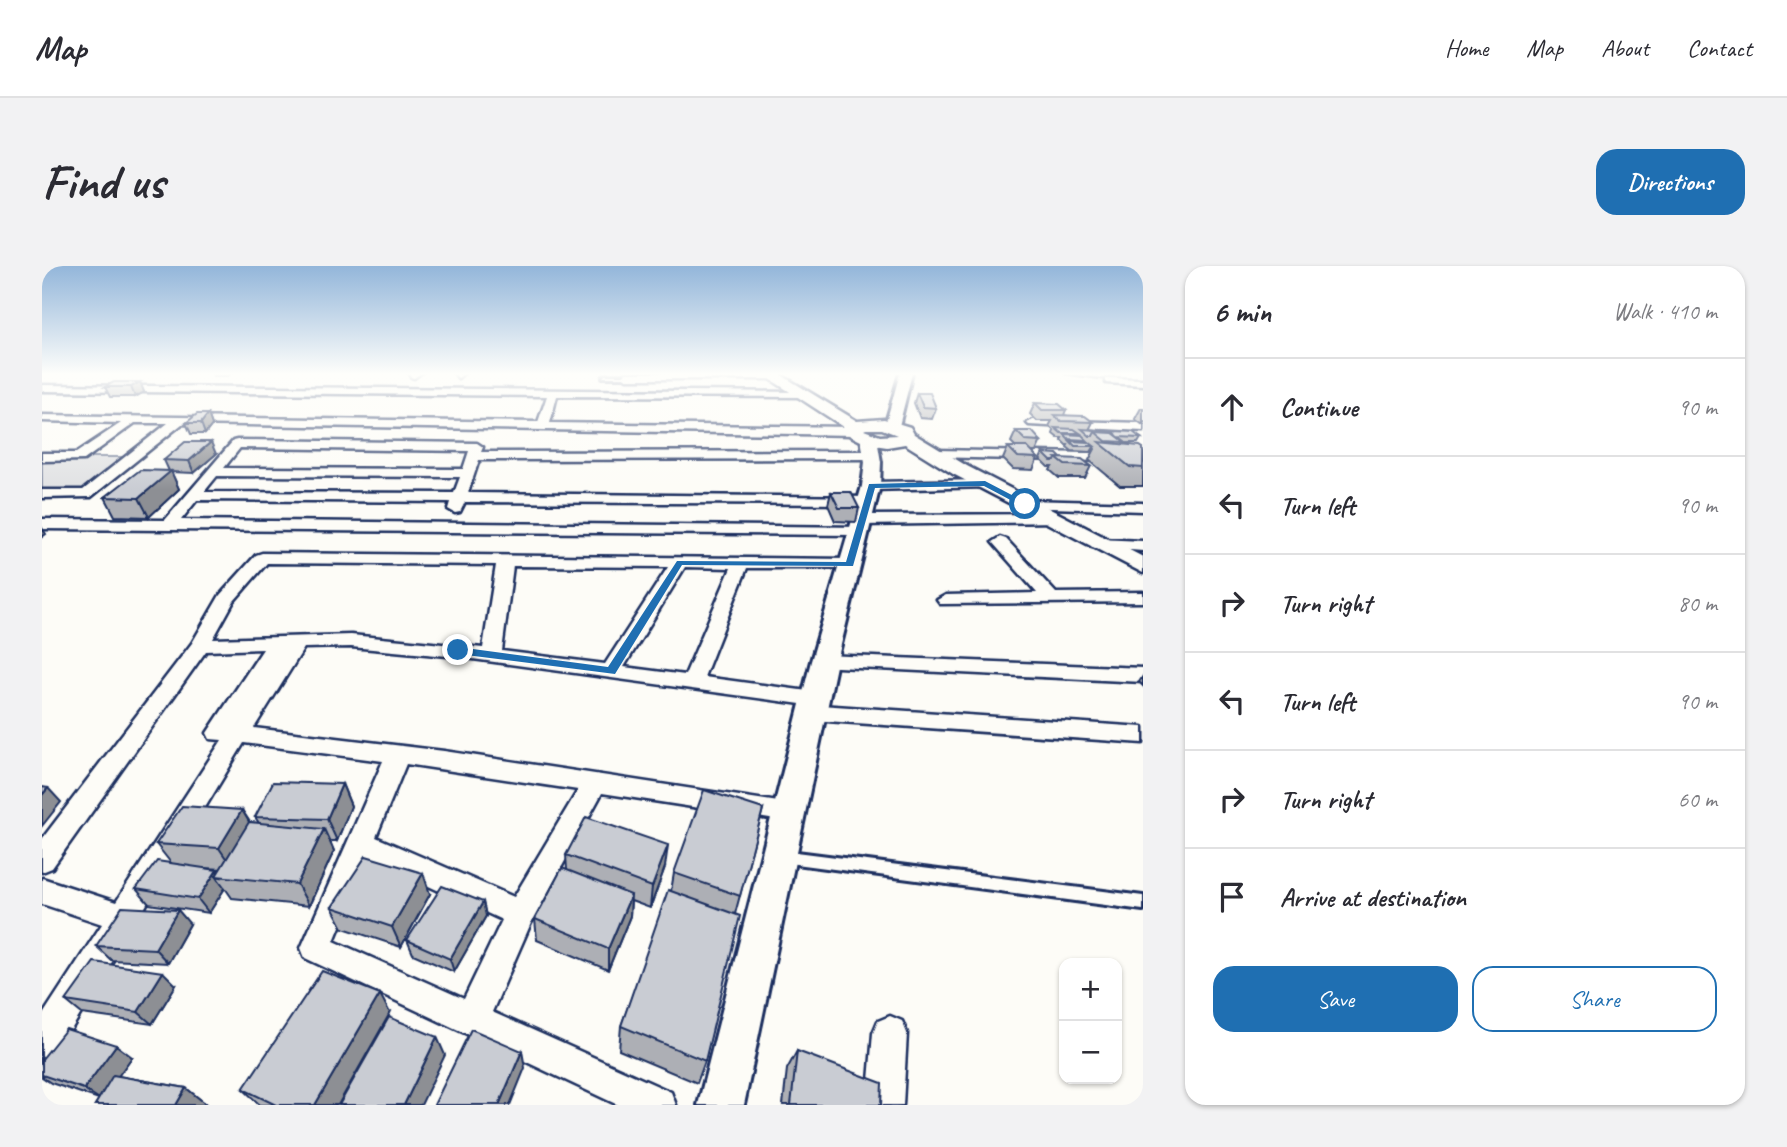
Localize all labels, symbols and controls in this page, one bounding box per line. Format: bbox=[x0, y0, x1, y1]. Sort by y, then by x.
text: Map bbox=[35, 27, 86, 69]
text: Home bbox=[1445, 33, 1488, 63]
text: Map bbox=[1526, 33, 1563, 63]
text: About bbox=[1601, 33, 1649, 63]
text: Contact bbox=[1687, 33, 1752, 63]
button: Directions bbox=[1596, 149, 1745, 215]
text: Find us bbox=[42, 151, 164, 213]
text: 6 min bbox=[1213, 293, 1271, 331]
text: Walk · 410 m bbox=[1613, 297, 1717, 326]
icon: ahead bbox=[1213, 388, 1251, 426]
text: Continue bbox=[1280, 391, 1358, 424]
text: 90 m bbox=[1678, 393, 1717, 422]
icon: left bbox=[1213, 486, 1251, 524]
route start bbox=[1009, 488, 1040, 519]
text: Turn left bbox=[1280, 489, 1355, 522]
text: 90 m bbox=[1678, 491, 1717, 520]
icon: right bbox=[1213, 584, 1251, 622]
text: Turn right bbox=[1280, 587, 1371, 620]
text: 80 m bbox=[1678, 589, 1717, 618]
route end bbox=[442, 634, 473, 665]
icon: left bbox=[1213, 682, 1251, 720]
text: Turn left bbox=[1280, 685, 1355, 718]
text: 90 m bbox=[1678, 687, 1717, 716]
icon: right bbox=[1213, 780, 1251, 818]
text: Turn right bbox=[1280, 783, 1371, 816]
text: 60 m bbox=[1678, 785, 1717, 814]
icon: arrive bbox=[1213, 878, 1251, 916]
text: Arrive at destination bbox=[1280, 881, 1466, 914]
map controls bbox=[1059, 958, 1122, 1084]
button: + bbox=[1059, 958, 1122, 1021]
button: Save bbox=[1213, 966, 1458, 1032]
button: Share bbox=[1472, 966, 1717, 1032]
button: − bbox=[1059, 1021, 1122, 1084]

